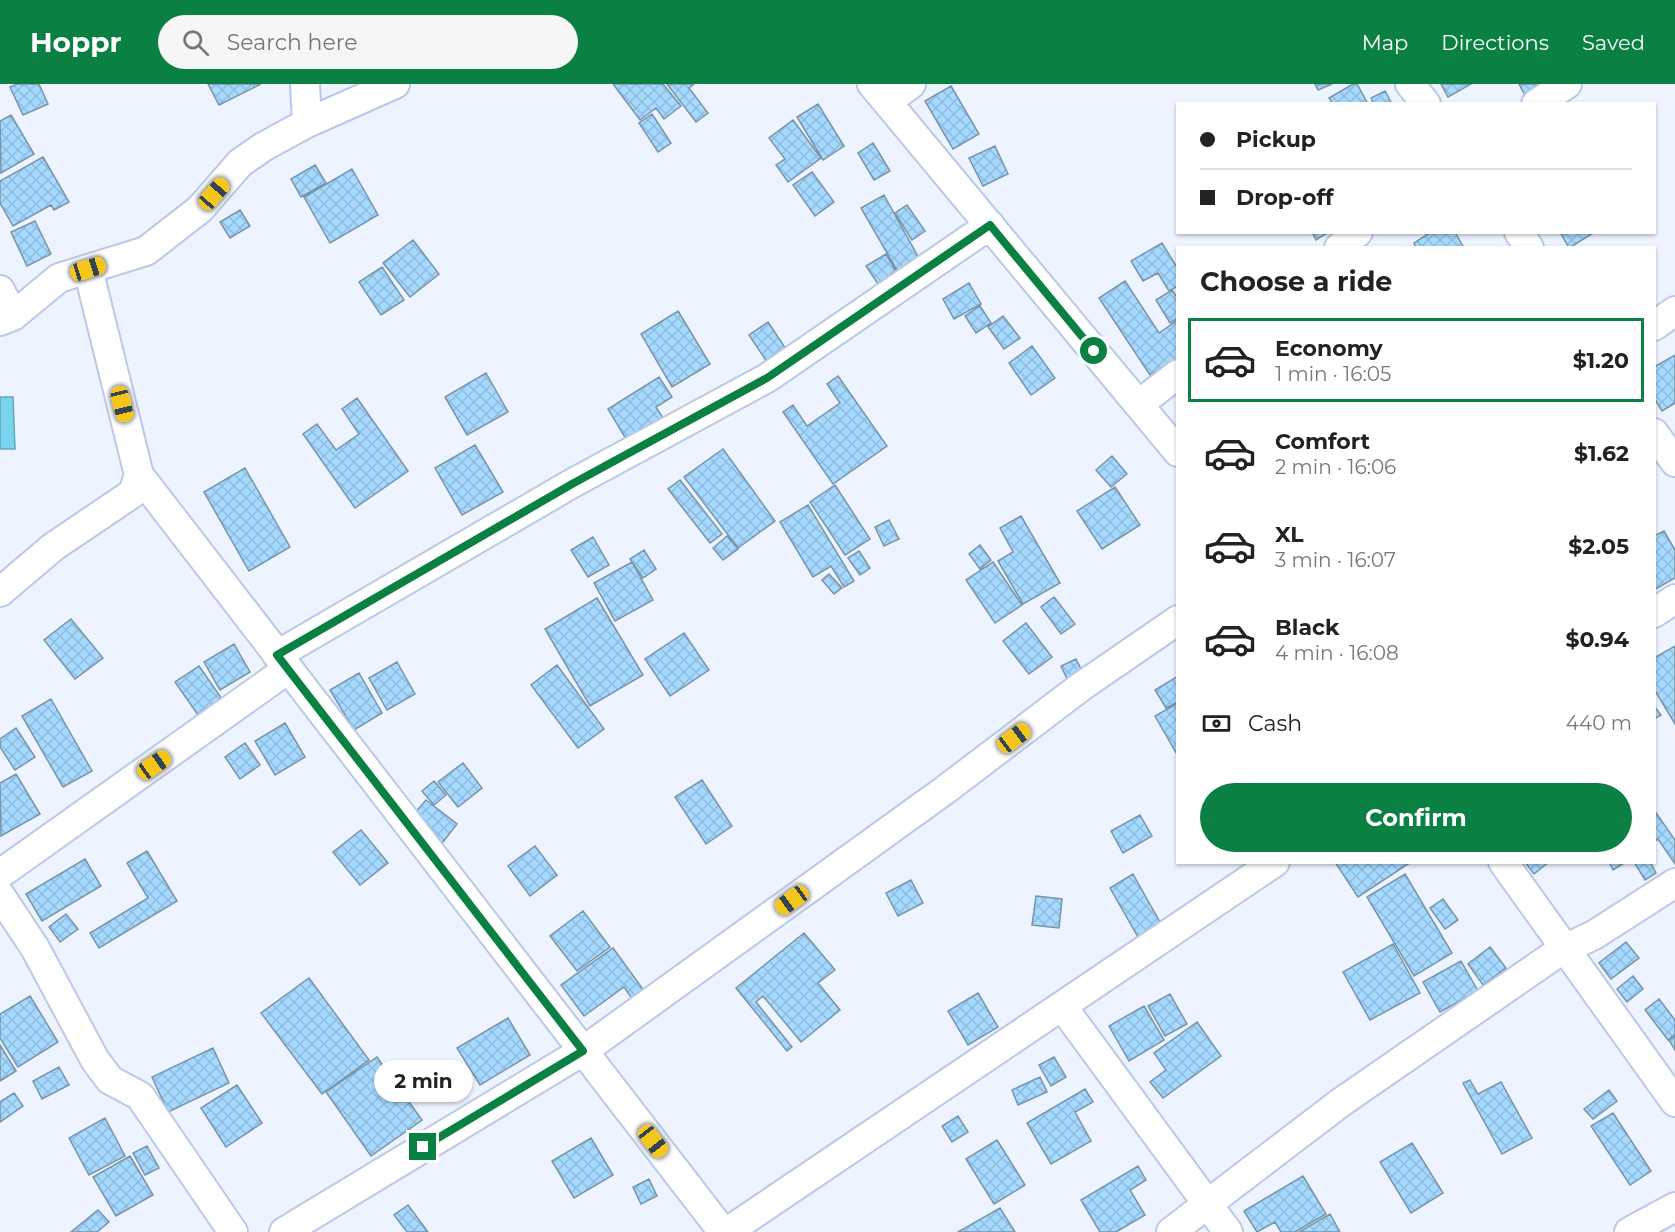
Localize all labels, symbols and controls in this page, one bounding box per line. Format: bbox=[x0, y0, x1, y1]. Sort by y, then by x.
search box bbox=[158, 15, 578, 69]
text: Hoppr bbox=[30, 25, 122, 59]
icon: search bbox=[179, 26, 212, 59]
text: Search here bbox=[227, 29, 358, 56]
text: Map bbox=[1362, 30, 1408, 55]
text: Directions bbox=[1441, 30, 1549, 55]
text: Saved bbox=[1582, 30, 1645, 55]
text: Pickup bbox=[1236, 126, 1316, 153]
car bbox=[195, 175, 233, 213]
text: Drop-off bbox=[1236, 184, 1334, 211]
car bbox=[68, 255, 108, 283]
text: Choose a ride bbox=[1200, 265, 1392, 298]
icon: car bbox=[1203, 333, 1257, 387]
text: Economy bbox=[1275, 335, 1383, 362]
route start bbox=[1080, 337, 1107, 364]
text: $1.20 bbox=[1573, 347, 1629, 374]
text: 1 min · 16:05 bbox=[1275, 362, 1391, 386]
car bbox=[109, 384, 135, 424]
icon: car bbox=[1203, 426, 1257, 480]
text: Comfort bbox=[1275, 428, 1370, 455]
text: $1.62 bbox=[1574, 440, 1629, 467]
text: 2 min · 16:06 bbox=[1275, 455, 1396, 479]
icon: car bbox=[1203, 519, 1257, 573]
text: XL bbox=[1275, 521, 1304, 548]
text: $2.05 bbox=[1568, 533, 1629, 560]
text: 3 min · 16:07 bbox=[1275, 548, 1396, 572]
icon: car bbox=[1203, 612, 1257, 666]
text: Black bbox=[1275, 614, 1339, 641]
text: $0.94 bbox=[1565, 626, 1629, 653]
text: 4 min · 16:08 bbox=[1275, 641, 1399, 665]
icon: cash bbox=[1200, 707, 1233, 740]
text: Cash bbox=[1248, 710, 1302, 737]
text: 440 m bbox=[1566, 711, 1632, 735]
car bbox=[994, 720, 1034, 756]
car bbox=[134, 747, 174, 783]
button: Confirm bbox=[1200, 783, 1632, 852]
car bbox=[772, 882, 812, 918]
callout: 2 min bbox=[374, 1060, 472, 1102]
text: 2 min bbox=[394, 1069, 453, 1093]
car bbox=[635, 1121, 671, 1161]
route end bbox=[409, 1133, 436, 1160]

